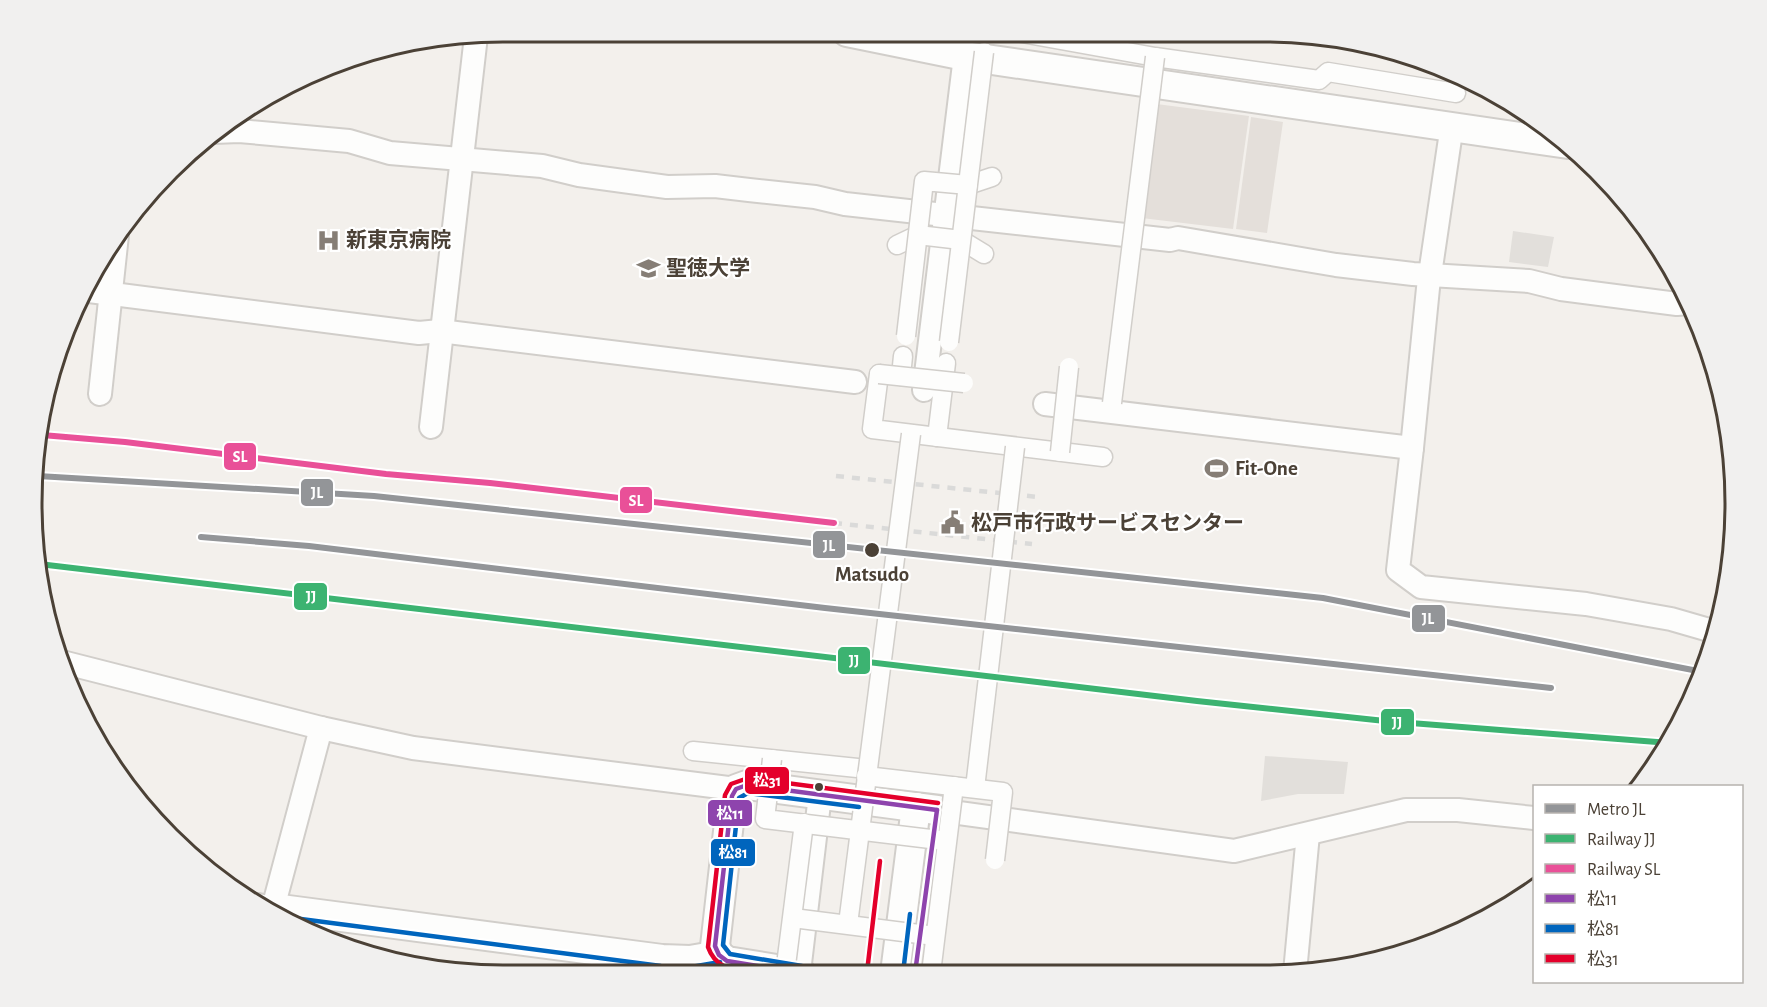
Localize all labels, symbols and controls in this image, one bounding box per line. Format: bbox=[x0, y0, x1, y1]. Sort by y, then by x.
hospital icon: 新東京病院 bbox=[315, 227, 341, 253]
place label: 新東京病院 bbox=[346, 229, 451, 251]
school or university icon: 聖徳大学 bbox=[635, 255, 661, 281]
place label: 聖徳大学 bbox=[666, 257, 750, 279]
line badge: SL bbox=[223, 442, 257, 471]
text: SL bbox=[233, 449, 248, 465]
sports icon: Fit-One bbox=[1204, 455, 1230, 481]
place label: Fit-One bbox=[1235, 458, 1298, 479]
line badge: JL bbox=[300, 478, 334, 507]
text: JL bbox=[311, 485, 323, 501]
line badge: SL bbox=[619, 486, 653, 514]
text: SL bbox=[629, 493, 644, 509]
public building icon: 松戸市行政サービスセンター bbox=[940, 510, 966, 536]
place label: 松戸市行政サービスセンター bbox=[971, 511, 1244, 534]
line badge: JL bbox=[812, 530, 846, 559]
text: JL bbox=[823, 538, 835, 554]
marker: Matsudo bbox=[863, 541, 881, 559]
place label: Matsudo bbox=[835, 564, 909, 585]
line badge: JJ bbox=[293, 582, 328, 611]
text: JJ bbox=[306, 589, 316, 605]
line badge: JL bbox=[1411, 604, 1446, 633]
text: JL bbox=[1422, 611, 1434, 627]
line badge: JJ bbox=[837, 646, 871, 675]
text: JJ bbox=[849, 653, 859, 669]
line badge: JJ bbox=[1380, 708, 1415, 736]
text: JJ bbox=[1392, 715, 1402, 731]
line badge: 松31 bbox=[744, 766, 790, 795]
text: 松31 bbox=[753, 772, 781, 789]
unlabelled marker bbox=[813, 781, 825, 793]
legend bbox=[1533, 785, 1743, 983]
line badge: 松11 bbox=[707, 799, 753, 827]
text: Metro JL bbox=[1587, 801, 1646, 819]
text: 松11 bbox=[716, 805, 744, 822]
text: Railway JJ bbox=[1587, 831, 1655, 849]
line badge: 松81 bbox=[710, 838, 756, 867]
text: 松81 bbox=[718, 844, 748, 861]
text: Railway SL bbox=[1587, 861, 1661, 879]
text: 松11 bbox=[1587, 890, 1617, 909]
text: 松81 bbox=[1587, 920, 1620, 939]
text: 松31 bbox=[1587, 950, 1619, 969]

